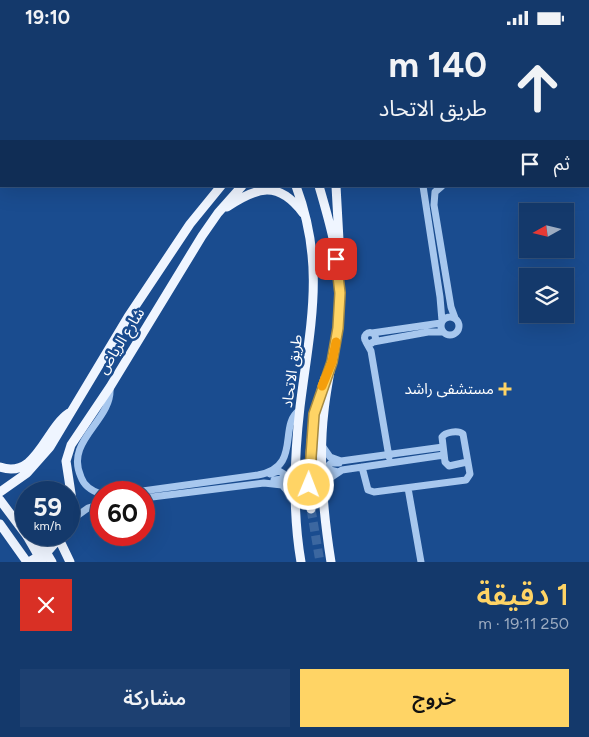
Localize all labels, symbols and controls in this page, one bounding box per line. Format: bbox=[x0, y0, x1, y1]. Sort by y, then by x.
text: 19:10 bbox=[25, 6, 70, 29]
text: 140 m bbox=[389, 44, 487, 86]
icon: ahead bbox=[505, 55, 570, 120]
text: طريق الاتحاد bbox=[379, 95, 487, 122]
icon: arrive bbox=[516, 150, 544, 178]
text: ثم bbox=[554, 152, 570, 175]
north arrow bbox=[519, 203, 574, 257]
map controls bbox=[519, 203, 574, 323]
pin bbox=[315, 238, 357, 280]
icon: arrive bbox=[322, 245, 350, 273]
button: layers bbox=[519, 268, 574, 323]
street label: شارع الرياض bbox=[94, 305, 151, 379]
street label: طريق الاتحاد bbox=[278, 333, 307, 409]
place label: مستشفى راشد bbox=[404, 380, 494, 398]
marker: مستشفى راشد bbox=[498, 382, 512, 396]
position arrow bbox=[282, 458, 334, 510]
speed limit sign: 60 bbox=[90, 481, 155, 546]
text: 59 bbox=[33, 492, 62, 522]
text: km/h bbox=[34, 519, 61, 533]
text: 1 دقيقة bbox=[476, 576, 569, 613]
button: close bbox=[20, 579, 72, 631]
text: 250 m · 19:11 bbox=[478, 614, 569, 633]
button: مشاركة bbox=[20, 669, 290, 727]
button: خروج bbox=[300, 669, 569, 727]

